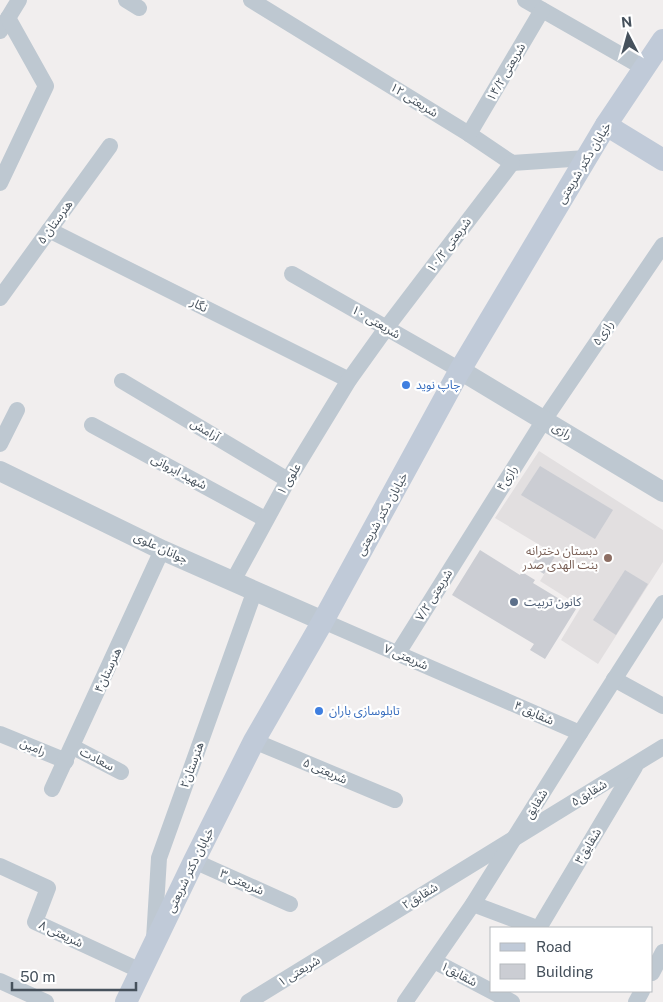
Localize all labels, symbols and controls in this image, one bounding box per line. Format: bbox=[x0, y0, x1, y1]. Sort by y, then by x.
north arrow bbox=[603, 10, 653, 60]
text: N bbox=[620, 14, 633, 31]
street label: شریعتی ۱۴/۲ bbox=[484, 40, 528, 104]
street label: شریعتی ۱۲ bbox=[388, 80, 440, 120]
street label: خیابان دکتر شریعتی bbox=[554, 120, 614, 206]
street label: هنرستان ۵ bbox=[34, 197, 76, 247]
street label: شریعتی ۱۰/۲ bbox=[424, 215, 474, 275]
street label: نگار bbox=[187, 294, 210, 315]
street label: شریعتی ۱۰ bbox=[349, 303, 403, 342]
street label: رازی۵ bbox=[590, 318, 616, 348]
place label: چاپ نوید bbox=[416, 378, 460, 393]
marker: چاپ نوید bbox=[400, 379, 412, 391]
street label: آرامش bbox=[188, 416, 222, 444]
street label: رازی bbox=[550, 420, 574, 442]
street label: شهید ایروانی bbox=[149, 452, 209, 492]
street label: علوی ۱ bbox=[274, 461, 304, 497]
street label: رازی۴ bbox=[494, 463, 520, 493]
street label: خیابان دکتر شریعتی bbox=[353, 470, 411, 558]
street label: جوانان علوی bbox=[132, 529, 190, 567]
place label: دبستان دخترانه بنت الهدی صدر bbox=[522, 544, 598, 572]
marker: دبستان دخترانه بنت الهدی صدر bbox=[602, 552, 614, 564]
street label: شریعتی ۷/۲ bbox=[413, 567, 455, 623]
place label: کانون تربیت bbox=[524, 595, 582, 609]
marker: کانون تربیت bbox=[508, 596, 520, 608]
street label: ۷ شریعتی bbox=[382, 641, 430, 673]
street label: هنرستان۴ bbox=[92, 645, 125, 695]
street label: شقایق ۴ bbox=[512, 698, 556, 729]
place label: تابلوسازی باران bbox=[329, 704, 400, 718]
marker: تابلوسازی باران bbox=[313, 705, 325, 717]
street label: رامین bbox=[18, 735, 48, 759]
street label: هنرستان۲ bbox=[177, 740, 207, 790]
street label: سعادت bbox=[77, 744, 117, 774]
street label: شریعتی ۵ bbox=[301, 755, 349, 787]
street label: شقایق۵ bbox=[569, 777, 610, 810]
street label: شقایق bbox=[522, 787, 551, 822]
street label: خیابان دکتر شریعتی bbox=[163, 825, 217, 915]
street label: شقایق۳ bbox=[572, 826, 605, 867]
street label: شریعتی ۳ bbox=[218, 866, 266, 898]
street label: شقایق۲ bbox=[400, 880, 441, 913]
street label: شریعتی ۸ bbox=[37, 918, 85, 950]
legend bbox=[490, 927, 653, 992]
text: Road bbox=[536, 938, 572, 955]
street label: شریعتی ۱ bbox=[275, 953, 323, 989]
street label: شقایق۱ bbox=[438, 959, 480, 990]
scale bar bbox=[12, 960, 136, 992]
text: Building bbox=[536, 963, 594, 980]
text: 50 m bbox=[20, 968, 55, 985]

